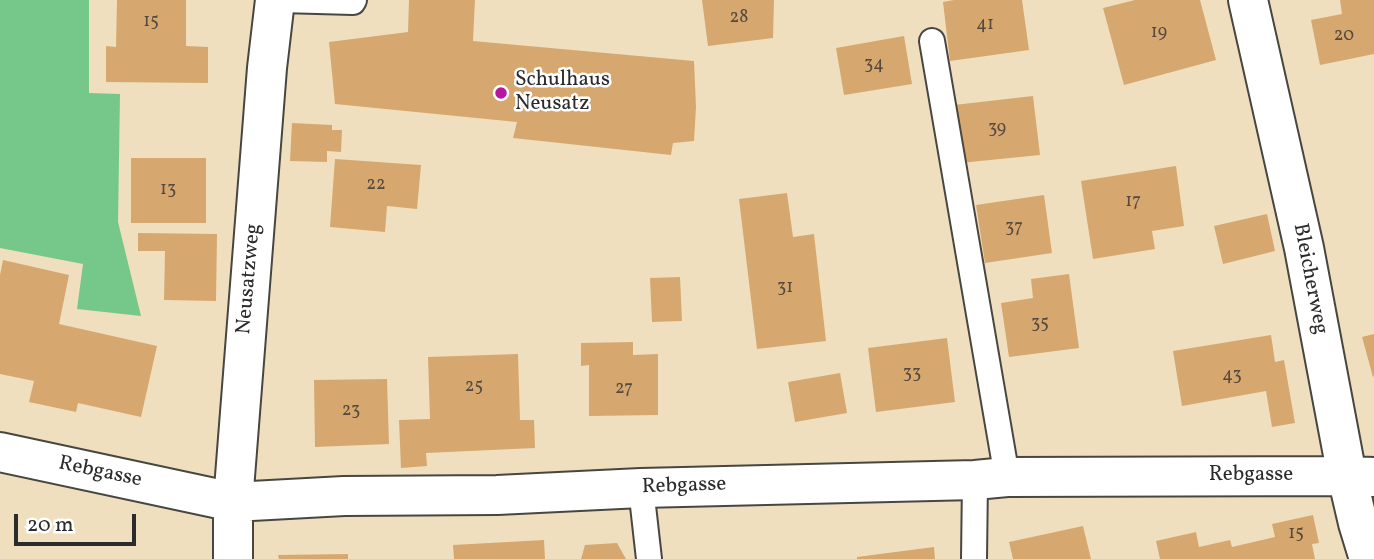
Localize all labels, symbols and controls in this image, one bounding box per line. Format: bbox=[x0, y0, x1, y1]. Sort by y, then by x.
house number: 28 bbox=[730, 8, 748, 30]
house number: 15 bbox=[143, 12, 159, 34]
house number: 41 bbox=[976, 15, 994, 37]
house number: 19 bbox=[1151, 23, 1167, 45]
house number: 20 bbox=[1334, 26, 1354, 48]
house number: 34 bbox=[864, 55, 884, 77]
place label: Schulhaus Neusatz bbox=[515, 68, 610, 118]
marker: Schulhaus Neusatz bbox=[493, 85, 509, 101]
house number: 39 bbox=[988, 119, 1006, 141]
house number: 22 bbox=[366, 175, 386, 197]
house number: 13 bbox=[160, 180, 176, 202]
house number: 17 bbox=[1125, 192, 1141, 214]
house number: 37 bbox=[1005, 218, 1023, 240]
street label: Bleicherweg bbox=[1286, 221, 1332, 337]
street label: Neusatzweg bbox=[233, 223, 267, 335]
house number: 31 bbox=[777, 278, 793, 300]
house number: 35 bbox=[1031, 314, 1049, 336]
house number: 33 bbox=[903, 364, 921, 386]
house number: 43 bbox=[1222, 366, 1242, 388]
house number: 25 bbox=[465, 377, 483, 399]
house number: 27 bbox=[615, 379, 633, 401]
house number: 23 bbox=[342, 401, 360, 423]
street label: Rebgasse bbox=[56, 452, 144, 494]
street label: Rebgasse bbox=[1209, 463, 1293, 489]
street label: Rebgasse bbox=[641, 473, 727, 501]
scale bar bbox=[18, 500, 140, 544]
text: 20 m bbox=[27, 511, 73, 540]
house number: 15 bbox=[1288, 524, 1304, 546]

